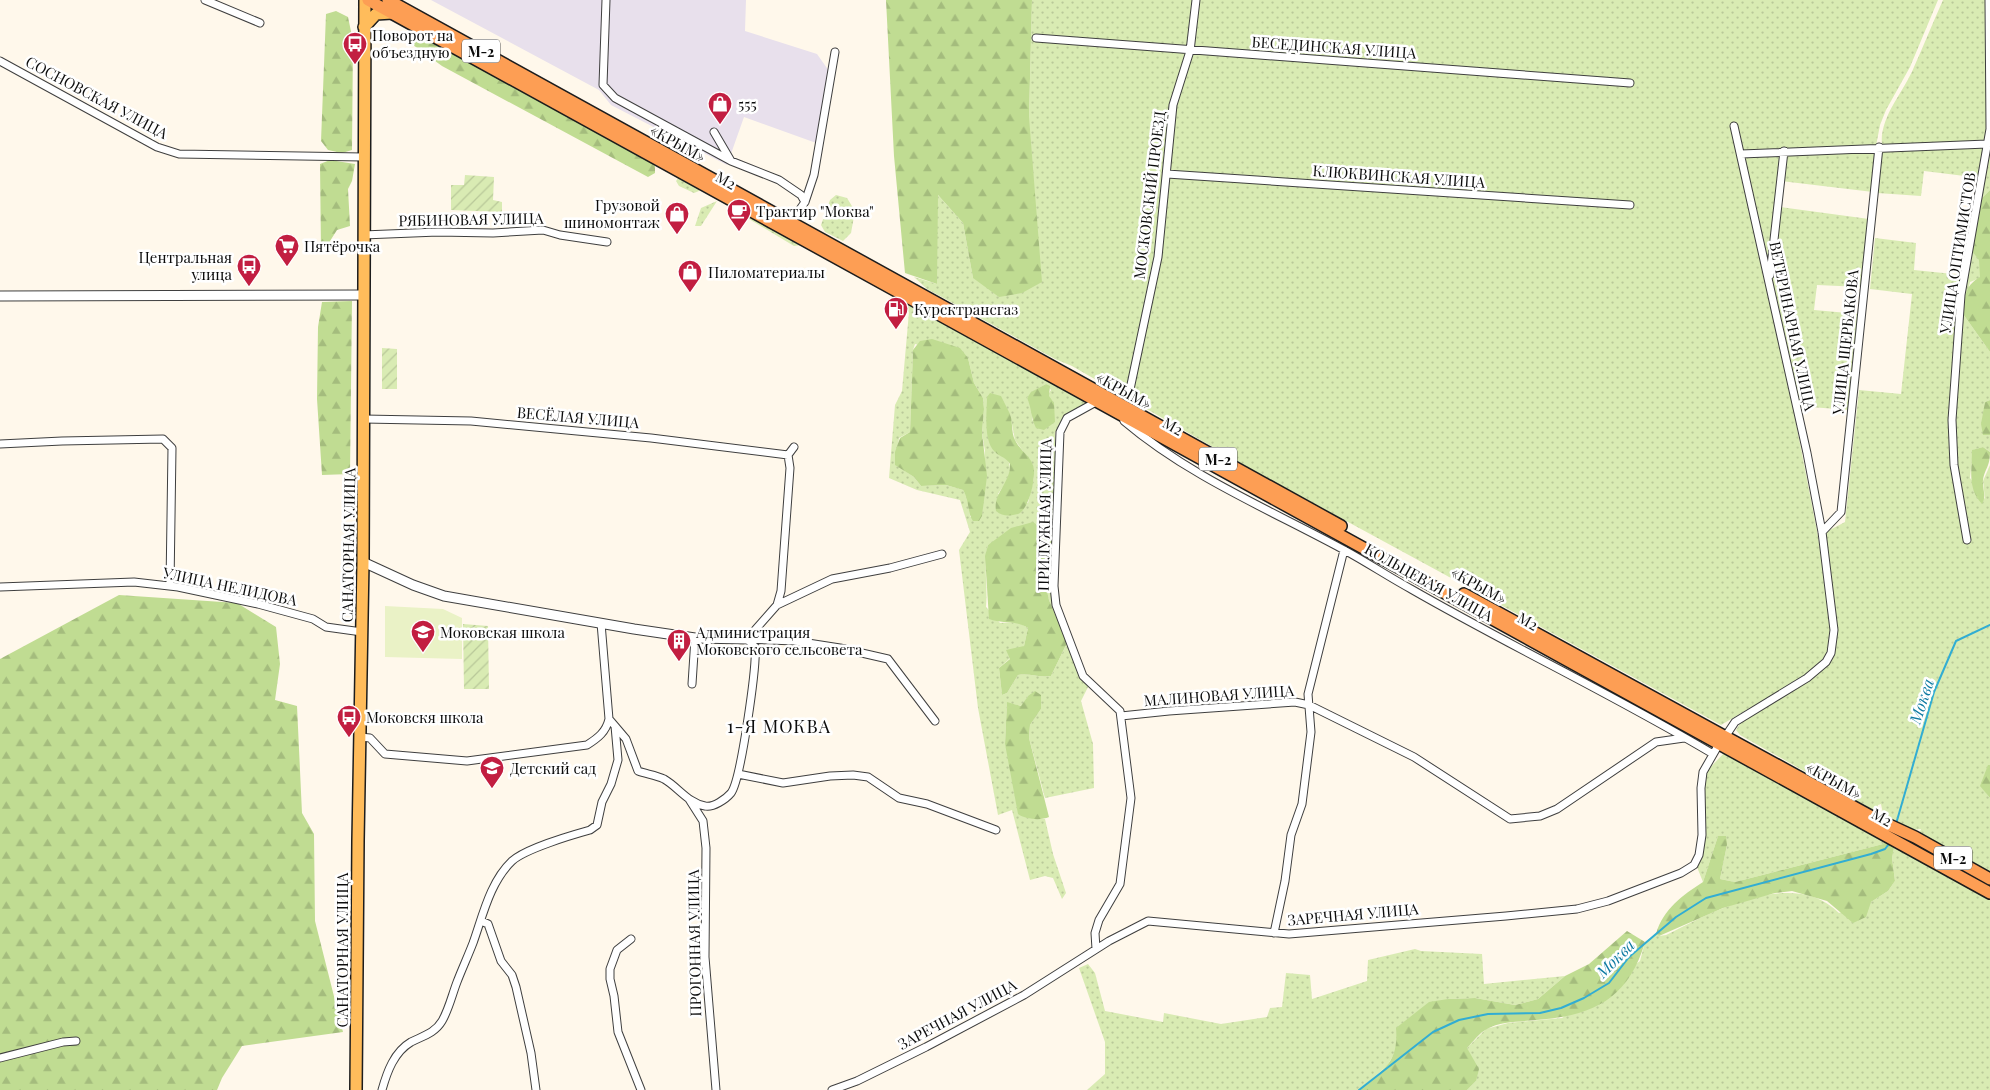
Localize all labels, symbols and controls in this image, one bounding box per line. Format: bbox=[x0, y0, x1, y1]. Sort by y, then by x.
place label: Поворот на объездную bbox=[372, 25, 454, 62]
bus stop icon: Поворот на объездную bbox=[342, 31, 368, 65]
street label: БЕСЕДИНСКАЯ УЛИЦА bbox=[1251, 31, 1417, 63]
road number: М-2 bbox=[462, 40, 500, 62]
street label: СОСНОВСКАЯ УЛИЦА bbox=[22, 51, 172, 143]
shop icon: 555 bbox=[707, 91, 733, 125]
place label: 555 bbox=[738, 94, 757, 114]
street label: МОСКОВСКИЙ ПРОЕЗД bbox=[1129, 109, 1169, 280]
street label: «КРЫМ» bbox=[647, 120, 710, 167]
street label: КЛЮКВИНСКАЯ УЛИЦА bbox=[1312, 160, 1486, 192]
street label: М2 bbox=[712, 166, 740, 194]
street label: УЛИЦА ОПТИМИСТОВ bbox=[1934, 171, 1980, 336]
place label: Грузовой шиномонтаж bbox=[564, 195, 660, 232]
cafe icon: Трактир "Моква" bbox=[726, 198, 752, 232]
shop icon: Грузовой шиномонтаж bbox=[664, 201, 690, 235]
place label: Трактир "Моква" bbox=[756, 201, 874, 221]
street label: РЯБИНОВАЯ УЛИЦА bbox=[398, 208, 544, 230]
supermarket icon: Пятёрочка bbox=[274, 233, 300, 267]
place label: Пятёрочка bbox=[304, 236, 381, 256]
street label: ВЕТЕРИНАРНАЯ УЛИЦА bbox=[1765, 239, 1821, 413]
place label: Центральная улица bbox=[139, 247, 233, 284]
bus stop icon: Центральная улица bbox=[236, 253, 262, 287]
shop icon: Пиломатериалы bbox=[677, 259, 703, 293]
place label: Пиломатериалы bbox=[708, 262, 825, 282]
street label: УЛИЦА ЩЕРБАКОВА bbox=[1827, 268, 1863, 417]
fuel station icon: Курсктрансгаз bbox=[883, 296, 909, 330]
place label: Курсктрансгаз bbox=[914, 299, 1018, 319]
street label: «КРЫМ» bbox=[1093, 367, 1156, 414]
street label: ВЕСЁЛАЯ УЛИЦА bbox=[516, 402, 641, 432]
street label: М2 bbox=[1159, 412, 1187, 440]
street label: ПРИЛУЖНАЯ УЛИЦА bbox=[1033, 438, 1055, 591]
road number: М-2 bbox=[1199, 448, 1237, 470]
street label: САНАТОРНАЯ УЛИЦА bbox=[337, 467, 359, 623]
street label: КОЛЬЦЕВАЯ УЛИЦА bbox=[1361, 538, 1497, 626]
street label: УЛИЦА НЕЛИДОВА bbox=[160, 562, 299, 610]
street label: «КРЫМ» bbox=[1448, 562, 1511, 609]
street label: М2 bbox=[1514, 607, 1542, 635]
school or university icon: Моковская школа bbox=[410, 619, 436, 653]
place label: Моковская школа bbox=[440, 622, 566, 642]
place label: Администрация Моковского сельсовета bbox=[695, 622, 863, 659]
building icon: Администрация Моковского сельсовета bbox=[666, 628, 692, 662]
water label: Моква bbox=[1904, 676, 1938, 727]
street label: МАЛИНОВАЯ УЛИЦА bbox=[1143, 680, 1295, 710]
bus stop icon: Моковскя школа bbox=[336, 704, 362, 738]
place label: Моковскя школа bbox=[366, 707, 484, 727]
district label: 1-Я МОКВА bbox=[727, 714, 831, 738]
school or university icon: Детский сад bbox=[479, 755, 505, 789]
street label: «КРЫМ» bbox=[1803, 757, 1866, 804]
place label: Детский сад bbox=[510, 758, 596, 778]
street label: М2 bbox=[1868, 803, 1896, 831]
road number: М-2 bbox=[1934, 846, 1972, 870]
street label: ПРОГОННАЯ УЛИЦА bbox=[683, 869, 705, 1017]
street label: САНАТОРНАЯ УЛИЦА bbox=[332, 872, 352, 1027]
street label: ЗАРЕЧНАЯ УЛИЦА bbox=[1287, 898, 1420, 930]
water label: Моква bbox=[1591, 934, 1639, 982]
street label: ЗАРЕЧНАЯ УЛИЦА bbox=[894, 974, 1020, 1054]

